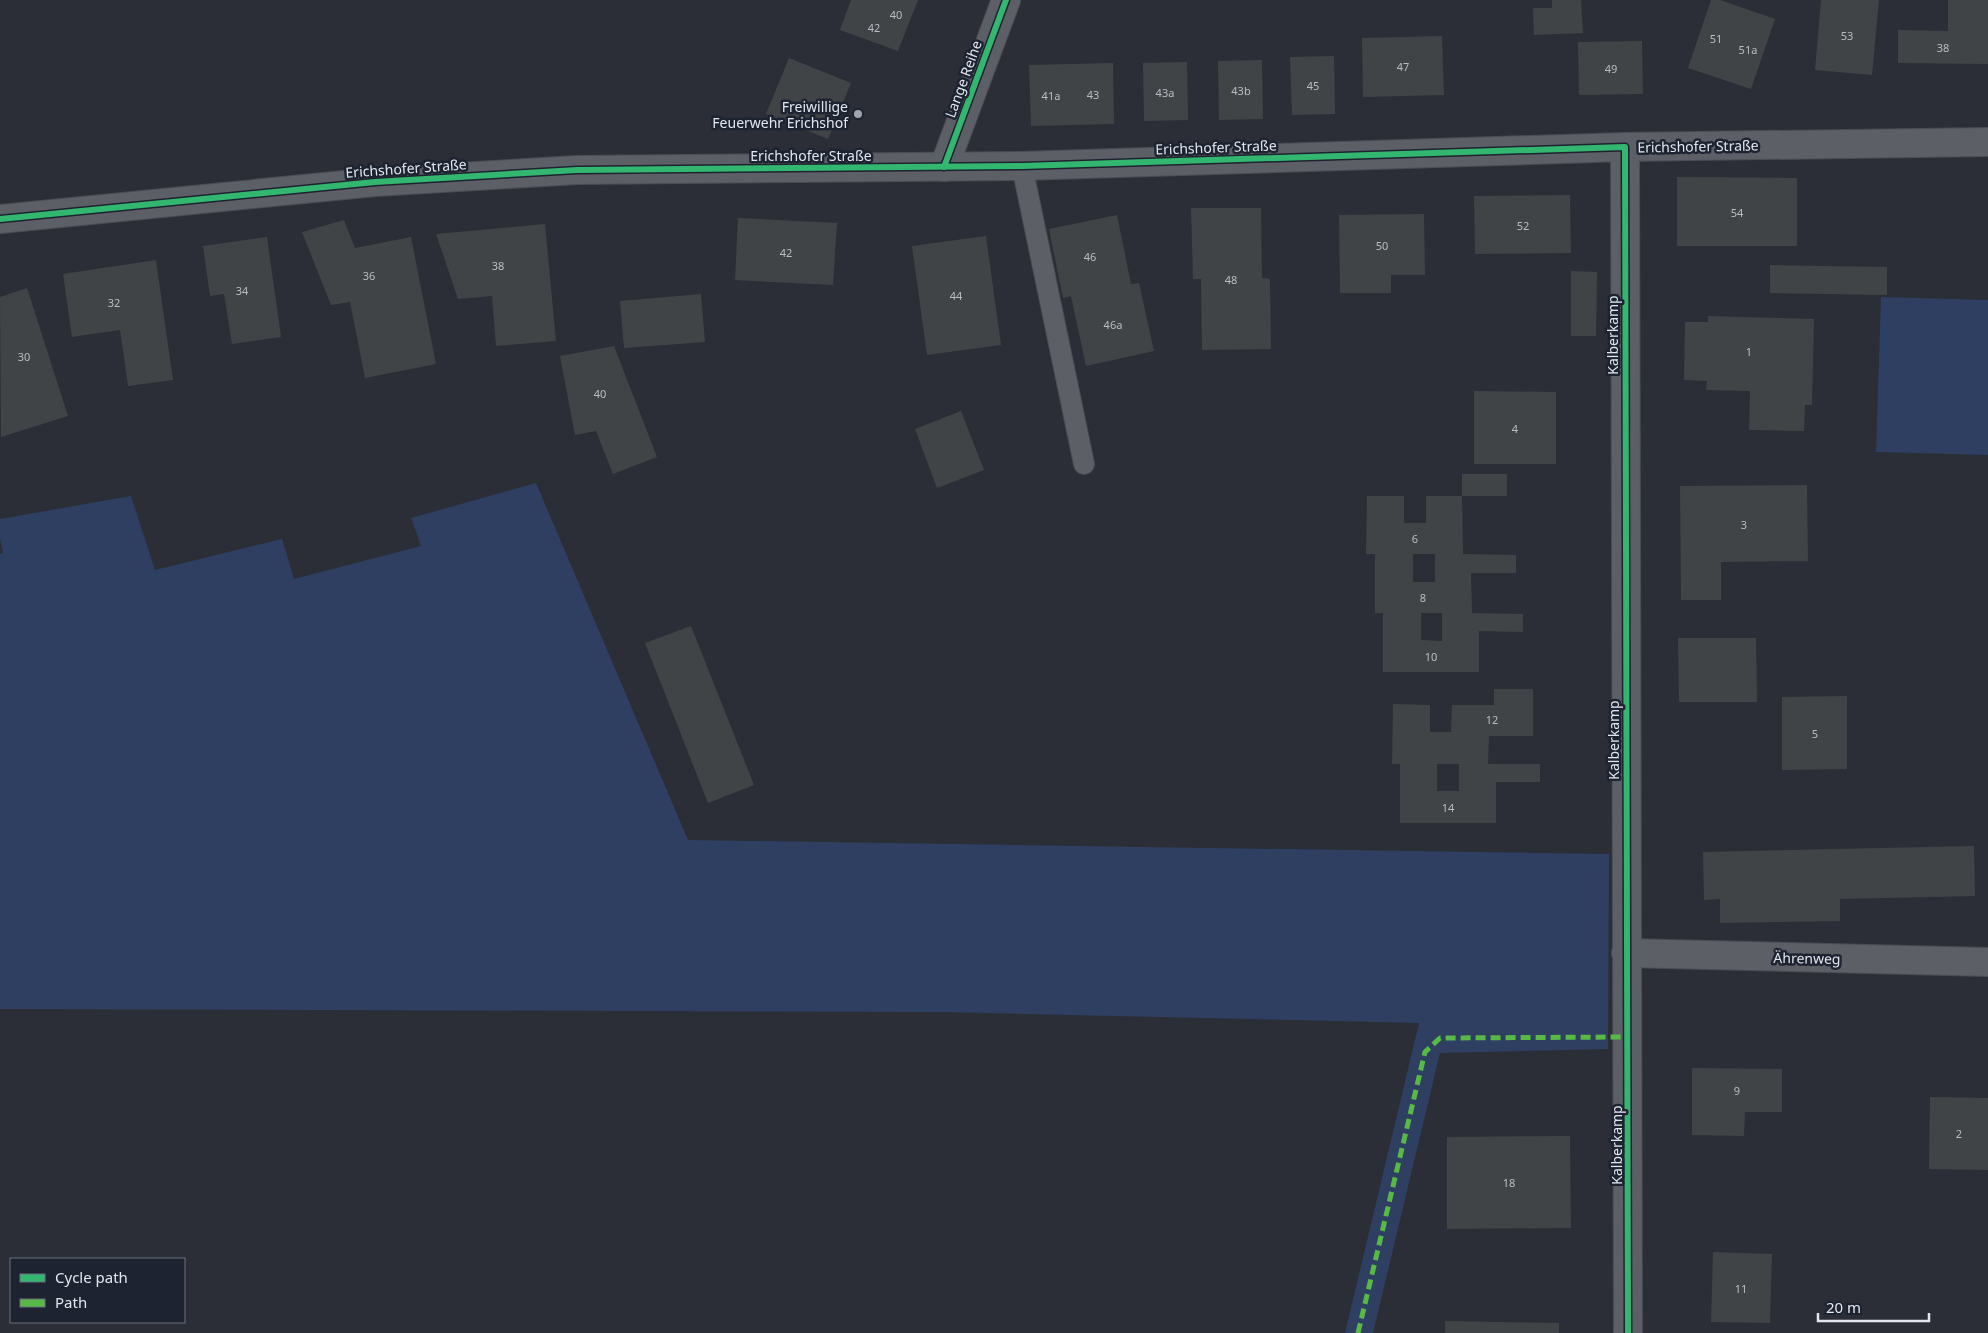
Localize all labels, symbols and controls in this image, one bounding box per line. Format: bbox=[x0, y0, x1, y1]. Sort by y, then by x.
house number: 40 bbox=[890, 7, 902, 22]
house number: 42 bbox=[868, 20, 880, 35]
house number: 53 bbox=[1841, 28, 1853, 43]
house number: 51 bbox=[1710, 31, 1722, 46]
street label: Lange Reihe bbox=[940, 38, 986, 120]
house number: 38 bbox=[1937, 40, 1949, 55]
house number: 51a bbox=[1739, 42, 1757, 57]
house number: 47 bbox=[1397, 59, 1409, 74]
house number: 49 bbox=[1605, 61, 1617, 76]
house number: 45 bbox=[1307, 78, 1319, 93]
house number: 43b bbox=[1231, 83, 1251, 98]
house number: 43a bbox=[1156, 85, 1174, 100]
house number: 43 bbox=[1087, 87, 1099, 102]
house number: 41a bbox=[1042, 88, 1060, 103]
place label: Freiwillige Feuerwehr Erichshof bbox=[712, 97, 849, 132]
marker: Freiwillige Feuerwehr Erichshof bbox=[852, 108, 864, 120]
street label: Erichshofer Straße bbox=[1155, 135, 1277, 159]
street label: Erichshofer Straße bbox=[1637, 135, 1759, 157]
street label: Erichshofer Straße bbox=[750, 146, 872, 165]
street label: Erichshofer Straße bbox=[345, 154, 467, 182]
house number: 54 bbox=[1731, 205, 1744, 220]
house number: 52 bbox=[1517, 218, 1529, 233]
house number: 50 bbox=[1376, 238, 1388, 253]
house number: 42 bbox=[780, 245, 792, 260]
house number: 46 bbox=[1084, 249, 1096, 264]
house number: 38 bbox=[492, 258, 504, 273]
house number: 36 bbox=[363, 268, 375, 283]
house number: 48 bbox=[1225, 272, 1237, 287]
house number: 34 bbox=[236, 283, 249, 298]
house number: 44 bbox=[950, 288, 963, 303]
house number: 32 bbox=[108, 295, 120, 310]
street label: Kalberkamp bbox=[1603, 295, 1622, 375]
house number: 46a bbox=[1104, 317, 1122, 332]
house number: 1 bbox=[1746, 344, 1752, 359]
house number: 30 bbox=[18, 349, 30, 364]
house number: 40 bbox=[594, 386, 606, 401]
house number: 4 bbox=[1512, 421, 1519, 436]
house number: 3 bbox=[1741, 517, 1747, 532]
house number: 6 bbox=[1412, 531, 1418, 546]
house number: 8 bbox=[1420, 590, 1426, 605]
house number: 10 bbox=[1425, 649, 1437, 664]
street label: Kalberkamp bbox=[1604, 700, 1623, 780]
house number: 12 bbox=[1486, 712, 1498, 727]
house number: 5 bbox=[1812, 726, 1818, 741]
house number: 14 bbox=[1442, 800, 1455, 815]
street label: Ährenweg bbox=[1773, 948, 1841, 968]
house number: 9 bbox=[1734, 1083, 1740, 1098]
street label: Kalberkamp bbox=[1607, 1105, 1626, 1185]
house number: 2 bbox=[1956, 1126, 1962, 1141]
house number: 18 bbox=[1503, 1175, 1515, 1190]
legend bbox=[10, 1258, 185, 1323]
text: Cycle path bbox=[55, 1267, 128, 1287]
house number: 11 bbox=[1735, 1281, 1747, 1296]
scale bar bbox=[1818, 1290, 1929, 1322]
text: Path bbox=[55, 1292, 87, 1312]
text: 20 m bbox=[1826, 1297, 1861, 1317]

